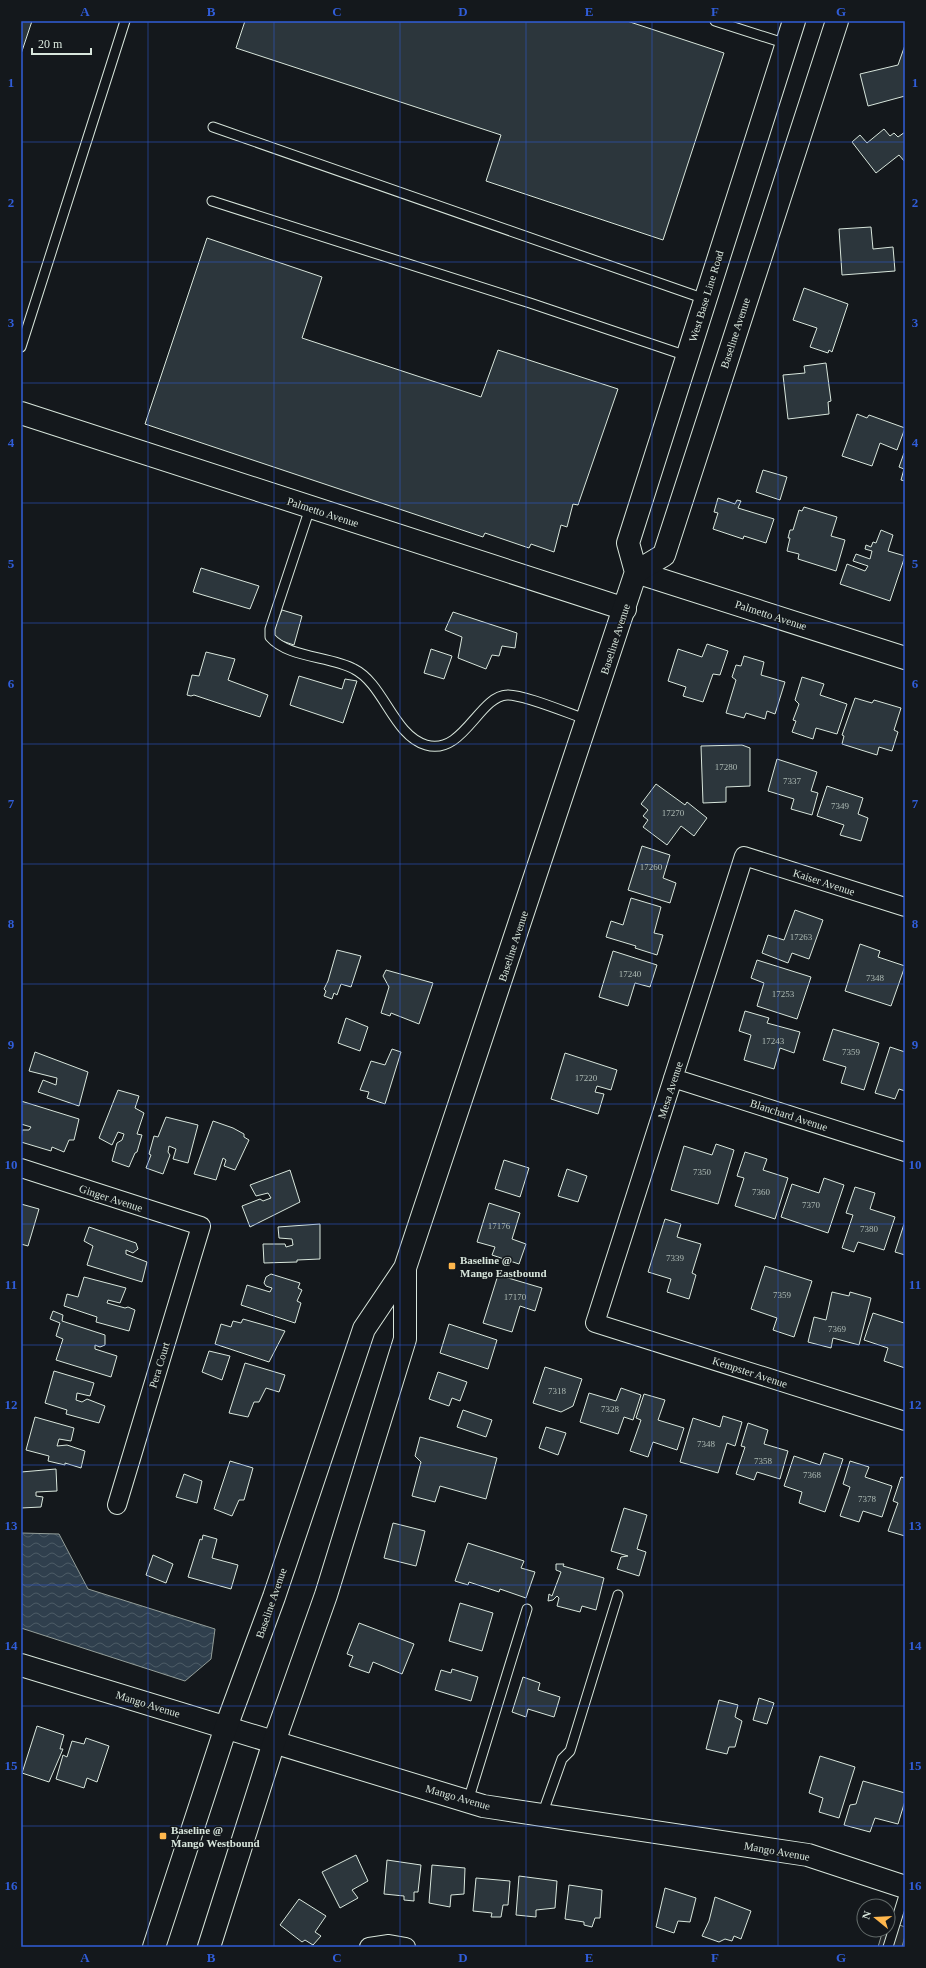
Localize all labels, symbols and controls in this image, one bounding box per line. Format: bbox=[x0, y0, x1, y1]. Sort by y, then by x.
text: A bbox=[80, 4, 90, 19]
text: B bbox=[207, 4, 216, 19]
text: C bbox=[332, 4, 342, 19]
text: D bbox=[458, 4, 468, 19]
text: E bbox=[585, 4, 593, 19]
text: F bbox=[711, 4, 719, 19]
text: G bbox=[836, 4, 846, 19]
scale bar bbox=[32, 30, 91, 56]
text: 20 m bbox=[38, 37, 63, 51]
text: 1 bbox=[8, 75, 14, 90]
text: 1 bbox=[912, 75, 918, 90]
text: 2 bbox=[8, 195, 14, 210]
text: 2 bbox=[912, 195, 918, 210]
street label: West Base Line Road bbox=[686, 248, 726, 343]
street label: Baseline Avenue bbox=[718, 296, 752, 370]
text: 3 bbox=[8, 315, 15, 330]
text: 3 bbox=[912, 315, 919, 330]
text: 4 bbox=[8, 435, 15, 450]
text: 4 bbox=[912, 435, 919, 450]
street label: Palmetto Avenue bbox=[286, 495, 360, 529]
text: 5 bbox=[8, 556, 15, 571]
text: 5 bbox=[912, 556, 919, 571]
street label: Palmetto Avenue bbox=[734, 598, 808, 632]
street label: Baseline Avenue bbox=[598, 602, 632, 676]
text: 6 bbox=[8, 676, 15, 691]
text: 6 bbox=[912, 676, 919, 691]
house number: 17280 bbox=[715, 762, 738, 772]
house number: 7337 bbox=[783, 776, 802, 786]
text: 7 bbox=[8, 796, 15, 811]
text: 7 bbox=[912, 796, 919, 811]
house number: 7349 bbox=[831, 801, 850, 811]
house number: 17270 bbox=[662, 808, 685, 818]
house number: 17260 bbox=[640, 862, 663, 872]
street label: Kaiser Avenue bbox=[792, 866, 857, 898]
street label: Baseline Avenue bbox=[496, 909, 530, 983]
text: 8 bbox=[8, 916, 15, 931]
text: 8 bbox=[912, 916, 919, 931]
house number: 17263 bbox=[790, 932, 813, 942]
house number: 17240 bbox=[619, 969, 642, 979]
house number: 7348 bbox=[866, 973, 885, 983]
house number: 17253 bbox=[772, 989, 795, 999]
house number: 17243 bbox=[762, 1036, 785, 1046]
text: 9 bbox=[8, 1037, 15, 1052]
text: 9 bbox=[912, 1037, 919, 1052]
house number: 7359 bbox=[842, 1047, 861, 1057]
street label: Mesa Avenue bbox=[655, 1060, 685, 1120]
house number: 17220 bbox=[575, 1073, 598, 1083]
street label: Blanchard Avenue bbox=[749, 1097, 829, 1133]
text: 10 bbox=[5, 1157, 18, 1172]
text: 10 bbox=[909, 1157, 922, 1172]
house number: 7350 bbox=[693, 1167, 712, 1177]
street label: Ginger Avenue bbox=[78, 1182, 144, 1214]
house number: 7360 bbox=[752, 1187, 771, 1197]
house number: 7370 bbox=[802, 1200, 821, 1210]
house number: 17176 bbox=[488, 1221, 511, 1231]
house number: 7380 bbox=[860, 1224, 879, 1234]
house number: 7339 bbox=[666, 1253, 685, 1263]
place label: Baseline @ Mango Eastbound bbox=[460, 1254, 547, 1279]
marker: Baseline @ Mango Eastbound bbox=[447, 1261, 457, 1271]
text: 11 bbox=[5, 1277, 17, 1292]
text: 11 bbox=[909, 1277, 921, 1292]
house number: 7359 bbox=[773, 1290, 792, 1300]
house number: 17170 bbox=[504, 1292, 527, 1302]
house number: 7369 bbox=[828, 1324, 847, 1334]
street label: Pera Court bbox=[146, 1341, 172, 1389]
street label: Kempster Avenue bbox=[711, 1354, 789, 1390]
house number: 7318 bbox=[548, 1386, 567, 1396]
text: 12 bbox=[5, 1397, 18, 1412]
text: 12 bbox=[909, 1397, 922, 1412]
house number: 7328 bbox=[601, 1404, 620, 1414]
house number: 7348 bbox=[697, 1439, 716, 1449]
house number: 7358 bbox=[754, 1456, 773, 1466]
house number: 7368 bbox=[803, 1470, 822, 1480]
house number: 7378 bbox=[858, 1494, 877, 1504]
text: 13 bbox=[5, 1518, 18, 1533]
text: 13 bbox=[909, 1518, 922, 1533]
street label: Baseline Avenue bbox=[253, 1566, 289, 1640]
text: 14 bbox=[5, 1638, 18, 1653]
text: 14 bbox=[909, 1638, 922, 1653]
street label: Mango Avenue bbox=[114, 1689, 182, 1720]
text: 15 bbox=[5, 1758, 18, 1773]
text: 15 bbox=[909, 1758, 922, 1773]
street label: Mango Avenue bbox=[424, 1782, 492, 1812]
place label: Baseline @ Mango Westbound bbox=[171, 1824, 260, 1849]
marker: Baseline @ Mango Westbound bbox=[158, 1831, 168, 1841]
street label: Mango Avenue bbox=[743, 1839, 811, 1863]
text: 16 bbox=[5, 1878, 18, 1893]
text: 16 bbox=[909, 1878, 922, 1893]
north arrow bbox=[856, 1898, 896, 1938]
text: N bbox=[860, 1909, 873, 1921]
text: A bbox=[80, 1950, 90, 1965]
text: B bbox=[207, 1950, 216, 1965]
text: C bbox=[332, 1950, 342, 1965]
text: D bbox=[458, 1950, 468, 1965]
text: E bbox=[585, 1950, 593, 1965]
text: F bbox=[711, 1950, 719, 1965]
text: G bbox=[836, 1950, 846, 1965]

